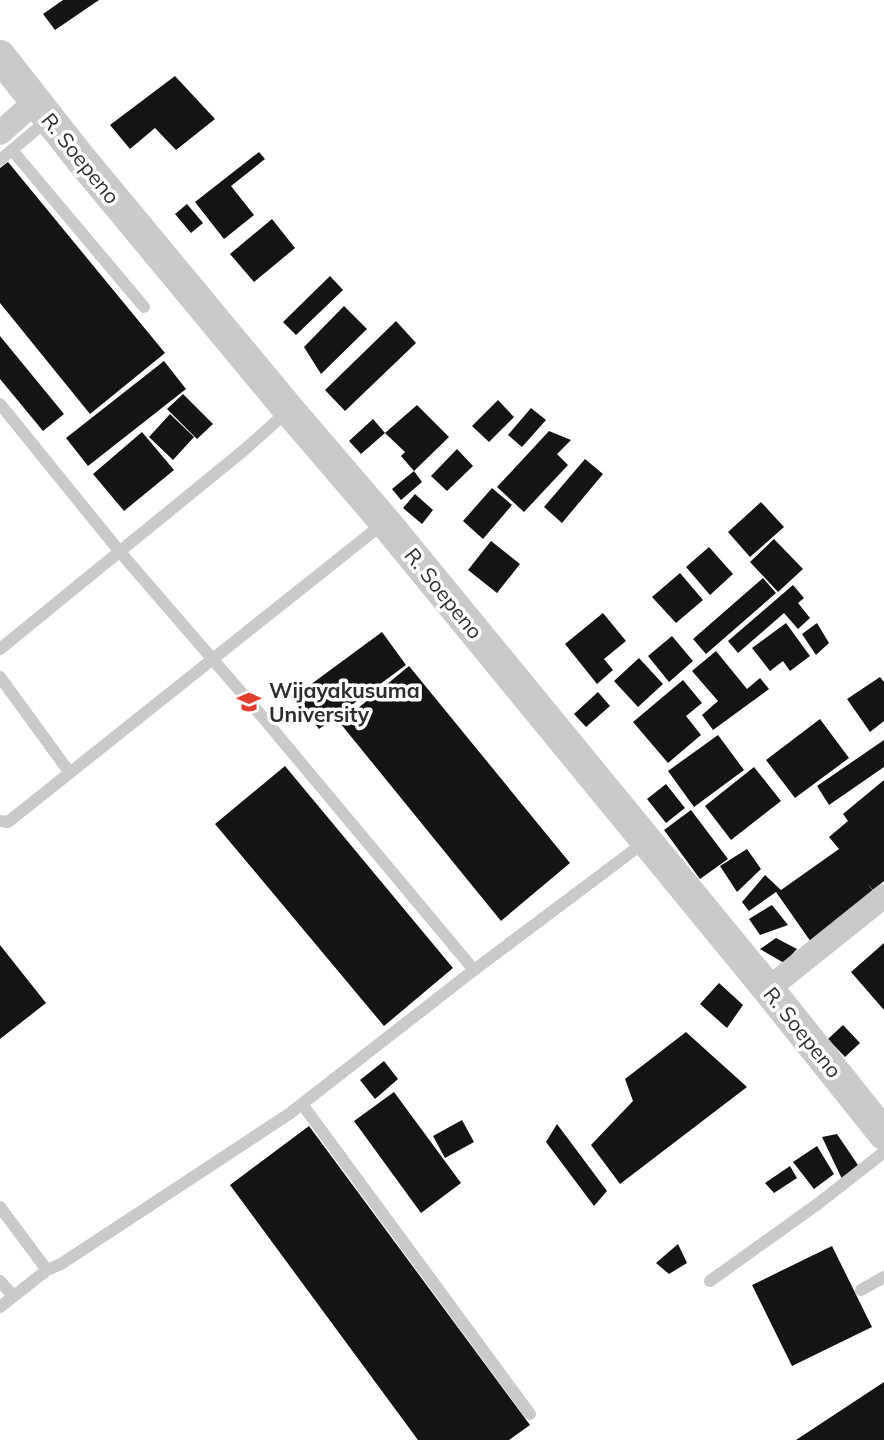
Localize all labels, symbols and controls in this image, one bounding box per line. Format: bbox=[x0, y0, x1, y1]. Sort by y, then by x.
street label: R. Soepeno bbox=[36, 107, 126, 209]
street label: R. Soepeno bbox=[399, 542, 489, 644]
place label: Wijayakusuma University bbox=[269, 677, 420, 727]
school or university icon: Wijayakusuma University bbox=[235, 688, 263, 716]
street label: R. Soepeno bbox=[758, 981, 848, 1083]

